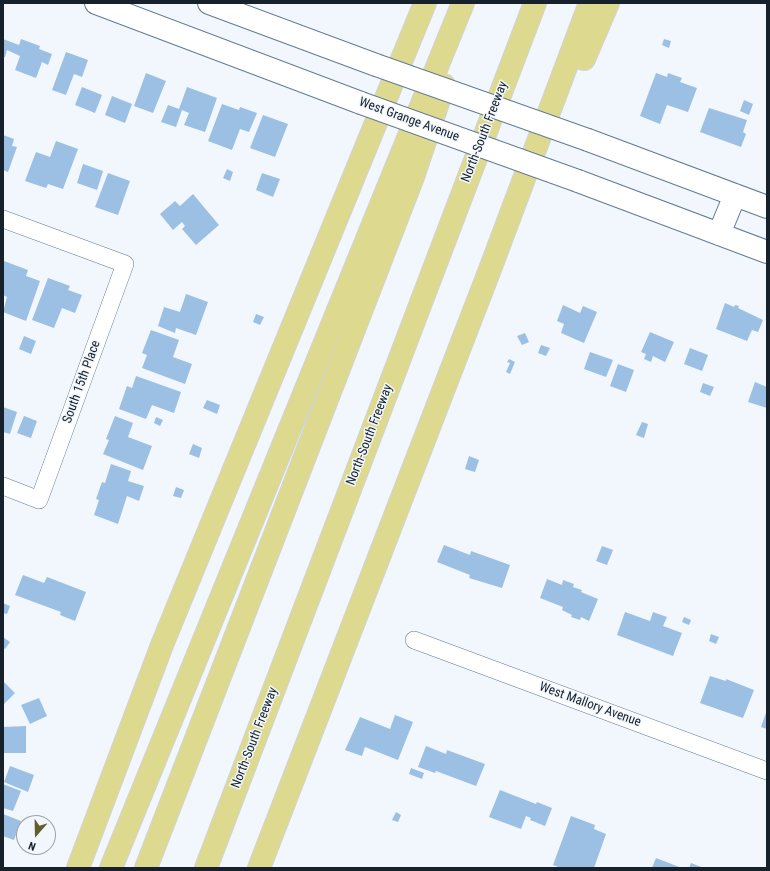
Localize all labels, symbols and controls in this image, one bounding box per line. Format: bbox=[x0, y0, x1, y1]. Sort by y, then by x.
street label: North-South Freeway bbox=[459, 79, 511, 185]
street label: West Grange Avenue bbox=[357, 95, 461, 145]
street label: South 15th Place bbox=[60, 338, 104, 426]
street label: North-South Freeway bbox=[344, 382, 396, 488]
street label: West Mallory Avenue bbox=[537, 679, 643, 731]
street label: North-South Freeway bbox=[229, 685, 281, 791]
north arrow bbox=[16, 815, 56, 855]
text: N bbox=[27, 839, 37, 853]

